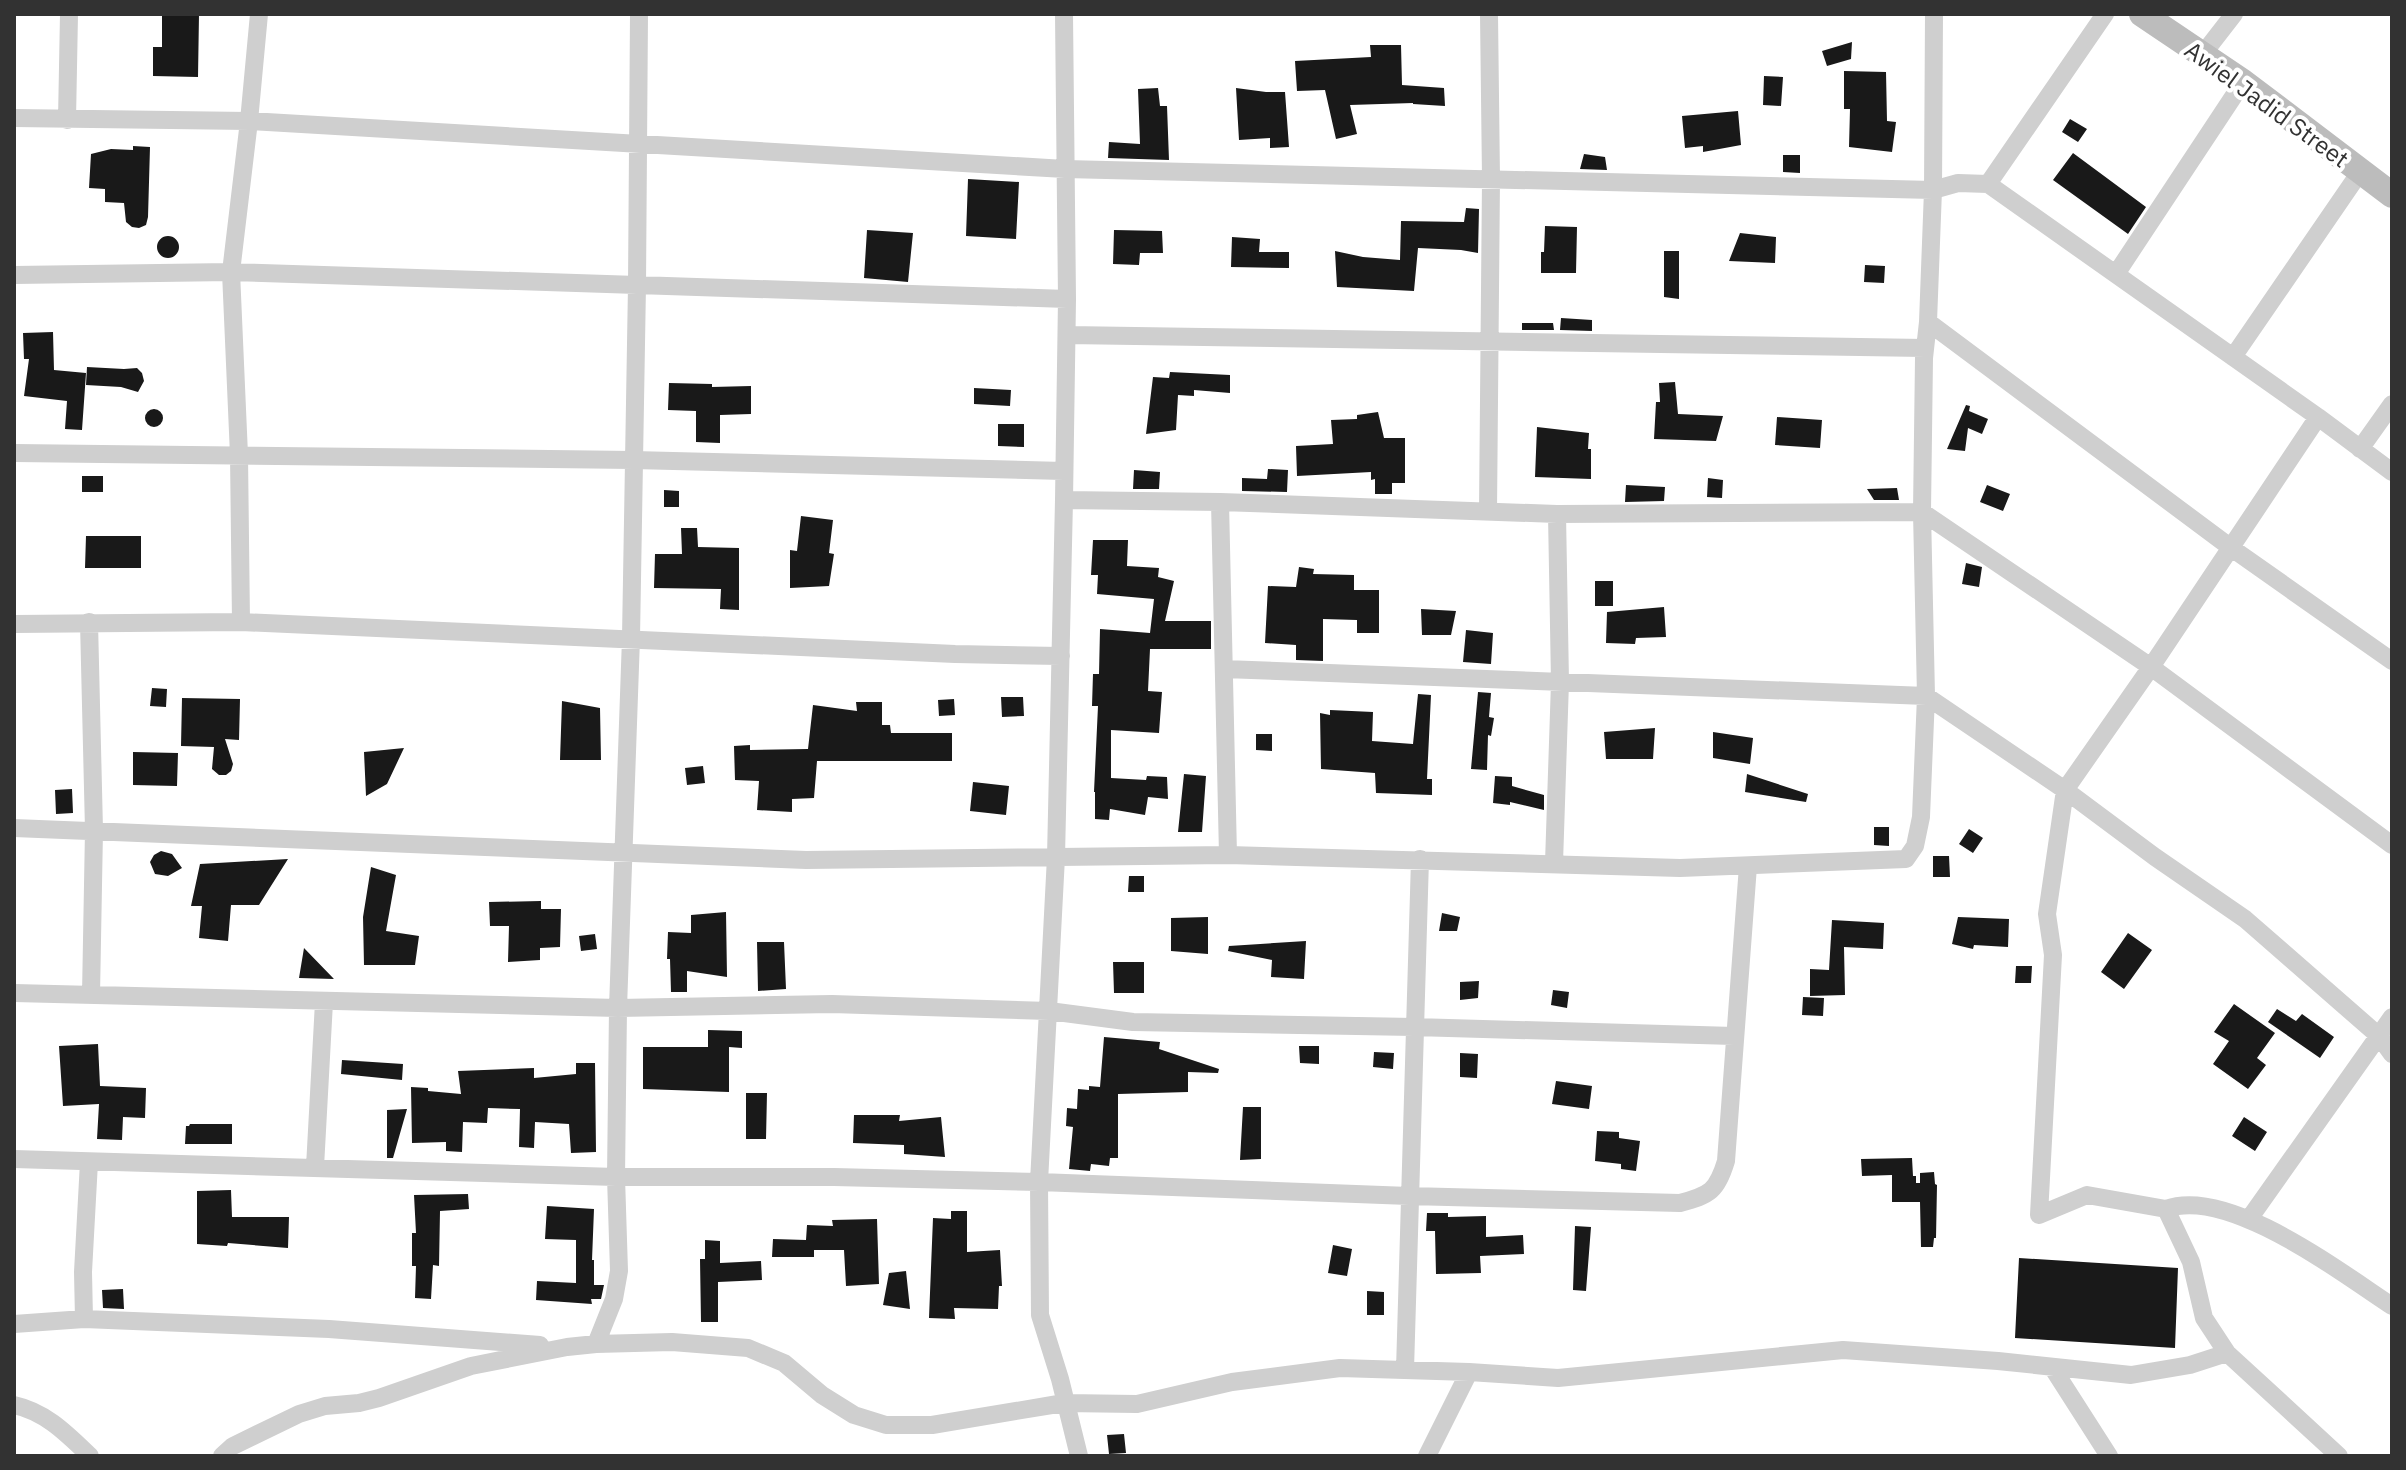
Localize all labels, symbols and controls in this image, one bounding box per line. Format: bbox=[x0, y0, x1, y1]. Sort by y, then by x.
street label: Awiel Jadid Street bbox=[2179, 34, 2355, 174]

